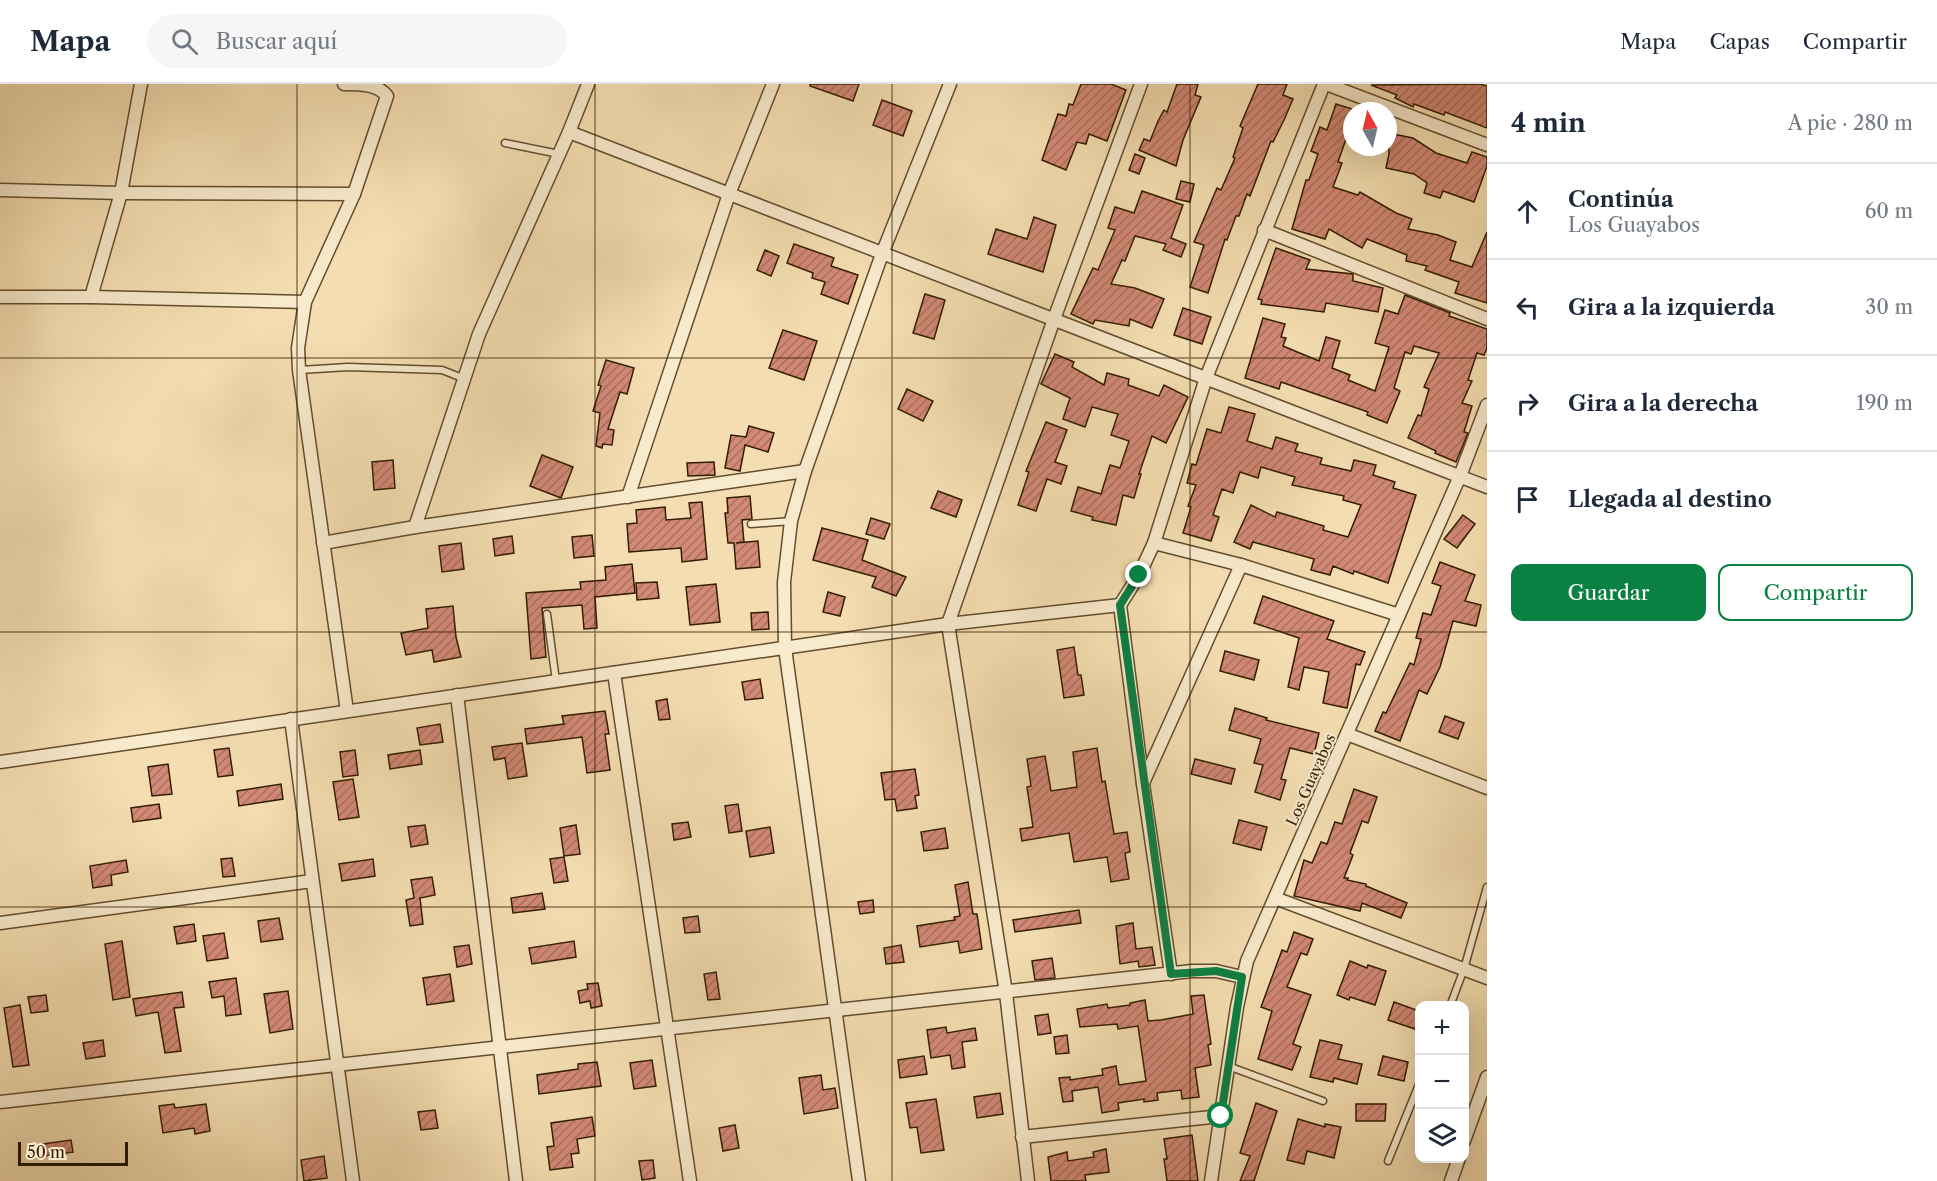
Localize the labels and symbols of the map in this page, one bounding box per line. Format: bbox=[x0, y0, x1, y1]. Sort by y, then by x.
north arrow bbox=[1343, 102, 1397, 156]
route end bbox=[1125, 561, 1151, 587]
street label: Los Guayabos bbox=[1282, 731, 1339, 829]
route start bbox=[1207, 1102, 1233, 1128]
scale bar bbox=[18, 1139, 128, 1166]

